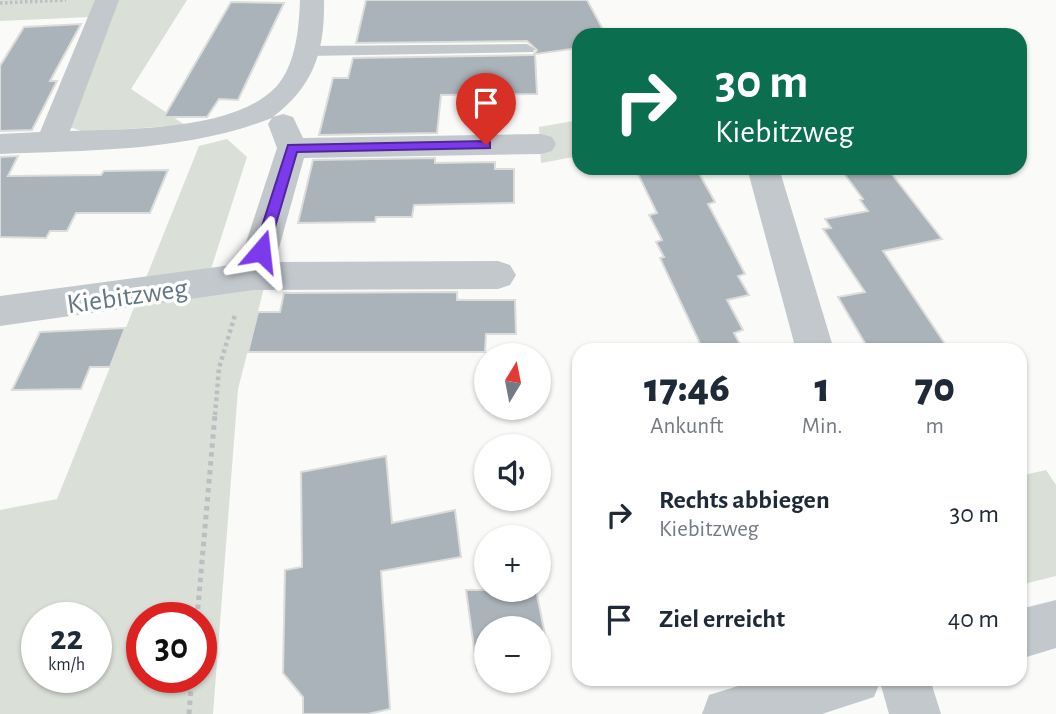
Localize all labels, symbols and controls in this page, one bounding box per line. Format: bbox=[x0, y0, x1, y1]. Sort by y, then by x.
icon: right bbox=[600, 56, 691, 147]
text: 30 m bbox=[715, 58, 809, 107]
pin bbox=[456, 73, 516, 145]
icon: arrive bbox=[467, 84, 505, 122]
text: Kiebitzweg bbox=[715, 116, 854, 148]
position arrow bbox=[224, 214, 298, 288]
street label: Kiebitzweg bbox=[65, 275, 190, 319]
north arrow bbox=[474, 343, 551, 420]
map controls bbox=[474, 343, 551, 693]
text: 17:46 bbox=[644, 367, 730, 409]
text: 1 bbox=[814, 367, 830, 409]
text: 70 bbox=[915, 367, 955, 409]
text: Ankunft bbox=[650, 415, 723, 438]
text: Min. bbox=[802, 415, 843, 438]
text: m bbox=[926, 415, 944, 438]
button: sound bbox=[474, 434, 551, 511]
text: Rechts abbiegen bbox=[659, 487, 830, 513]
icon: right bbox=[600, 496, 638, 534]
text: 30 m bbox=[949, 501, 999, 527]
text: Kiebitzweg bbox=[659, 518, 759, 541]
button: + bbox=[474, 525, 551, 602]
icon: arrive bbox=[600, 601, 638, 639]
speed limit sign: 30 bbox=[126, 602, 217, 693]
text: Ziel erreicht bbox=[659, 606, 785, 632]
text: 40 m bbox=[948, 606, 999, 632]
button: − bbox=[474, 616, 551, 693]
text: 22 bbox=[50, 621, 83, 656]
text: km/h bbox=[48, 656, 85, 674]

